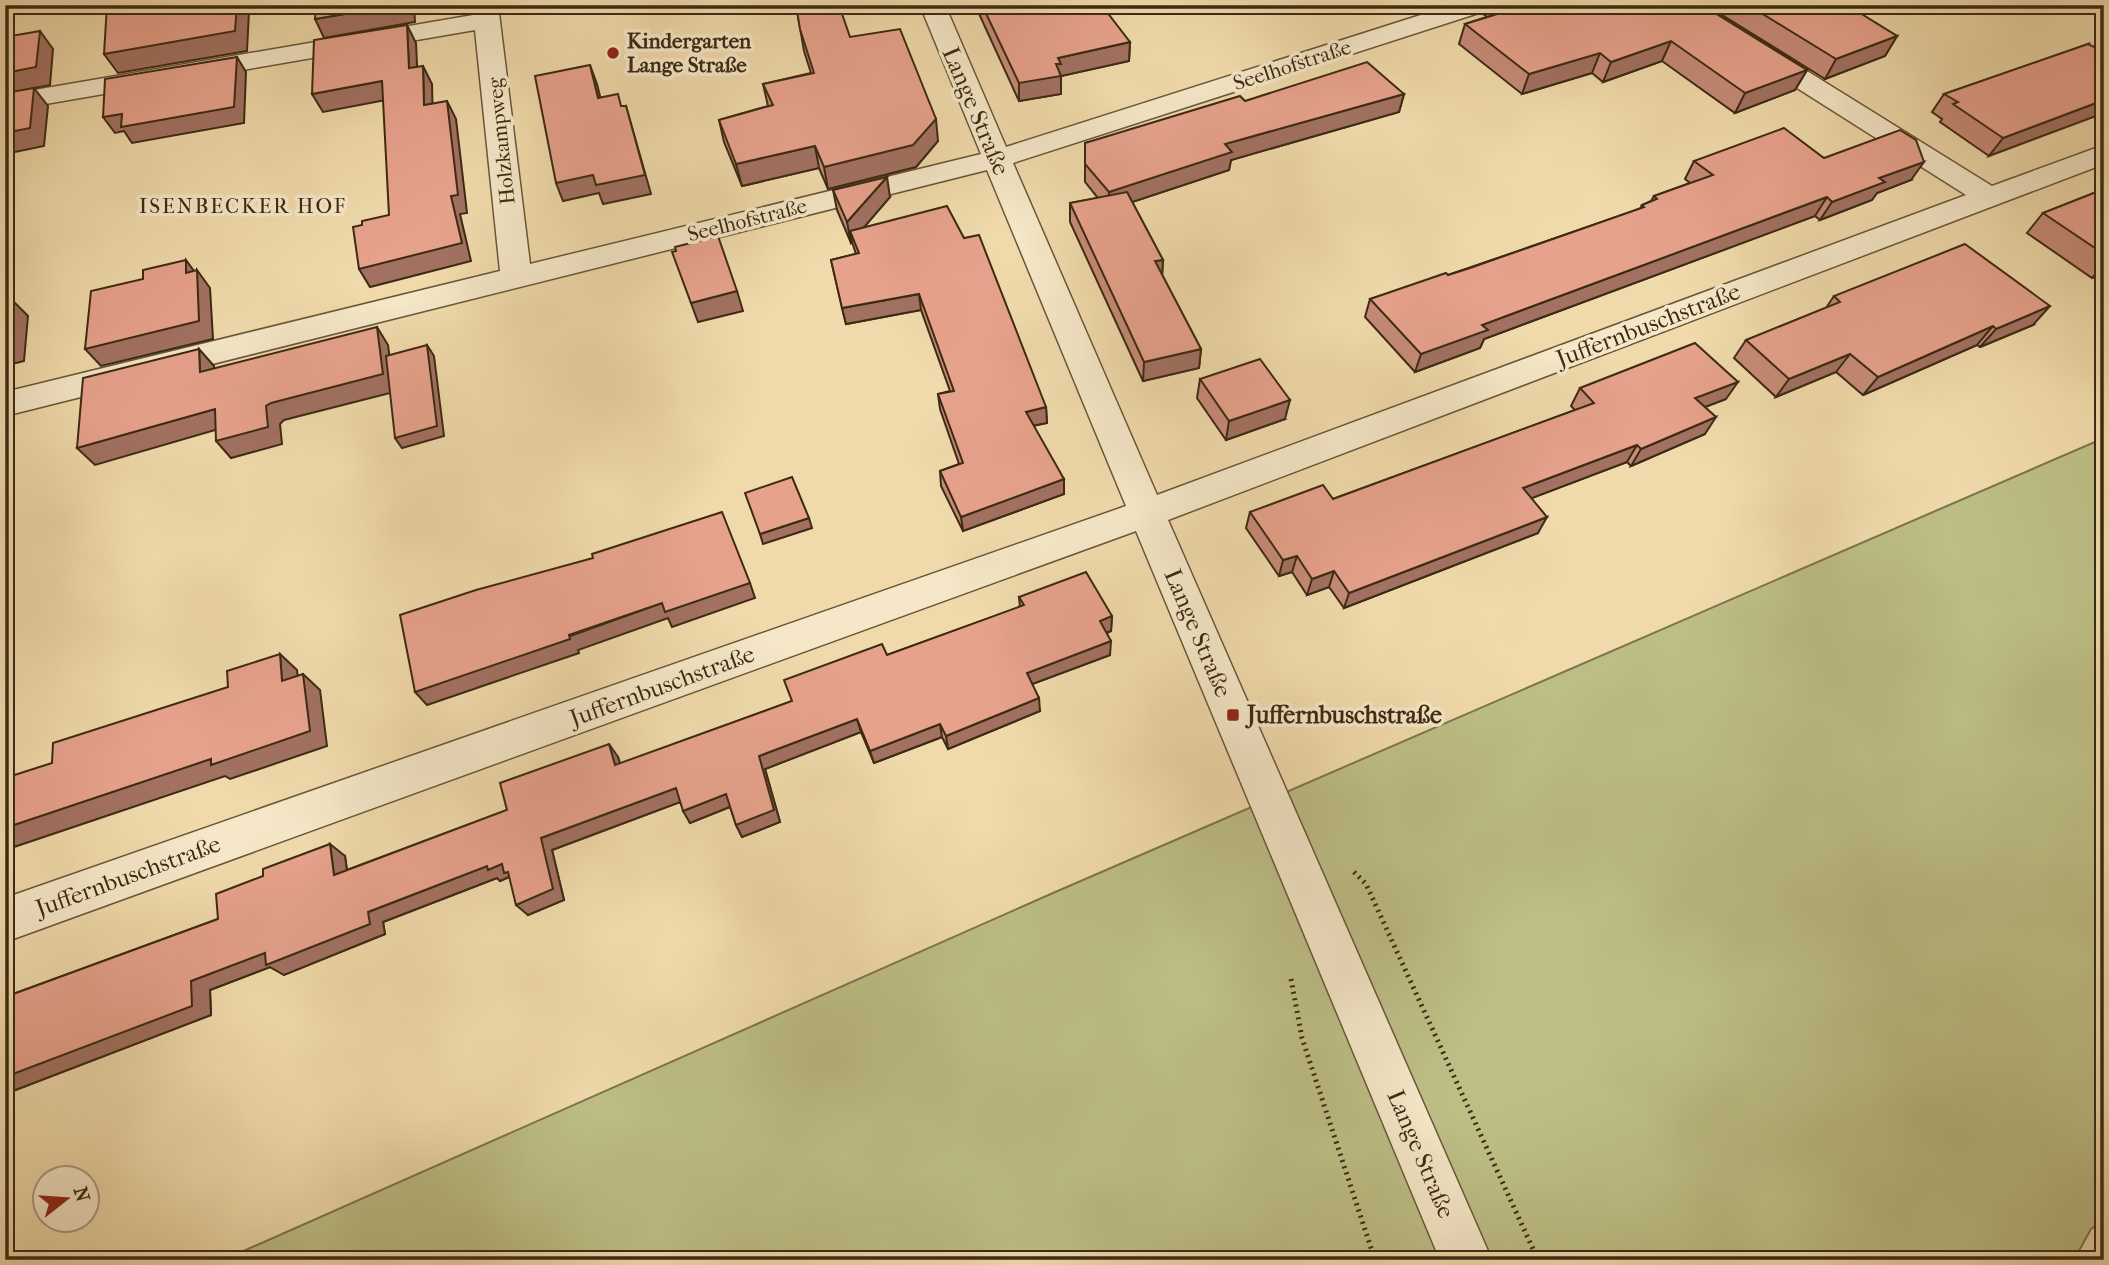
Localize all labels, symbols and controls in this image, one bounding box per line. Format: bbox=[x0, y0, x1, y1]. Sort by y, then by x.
place label: Kindergarten Lange Straße bbox=[627, 29, 752, 77]
street label: Seelhofstraße bbox=[1230, 35, 1354, 95]
street label: Lange Straße bbox=[936, 43, 1016, 180]
marker: Kindergarten Lange Straße bbox=[605, 45, 621, 61]
street label: Holzkampweg bbox=[482, 75, 520, 206]
district label: ISENBECKER HOF bbox=[139, 194, 347, 218]
street label: Seelhofstraße bbox=[685, 194, 809, 246]
street label: Juffernbuschstraße bbox=[1550, 277, 1744, 374]
street label: Lange Straße bbox=[1158, 565, 1238, 702]
street label: Juffernbuschstraße bbox=[564, 639, 758, 733]
place label: Juffernbuschstraße bbox=[1245, 701, 1442, 729]
marker: Juffernbuschstraße bbox=[1225, 707, 1241, 723]
street label: Juffernbuschstraße bbox=[30, 829, 224, 923]
street label: Lange Straße bbox=[1381, 1086, 1461, 1223]
north arrow bbox=[32, 1164, 102, 1234]
text: N bbox=[69, 1184, 94, 1205]

